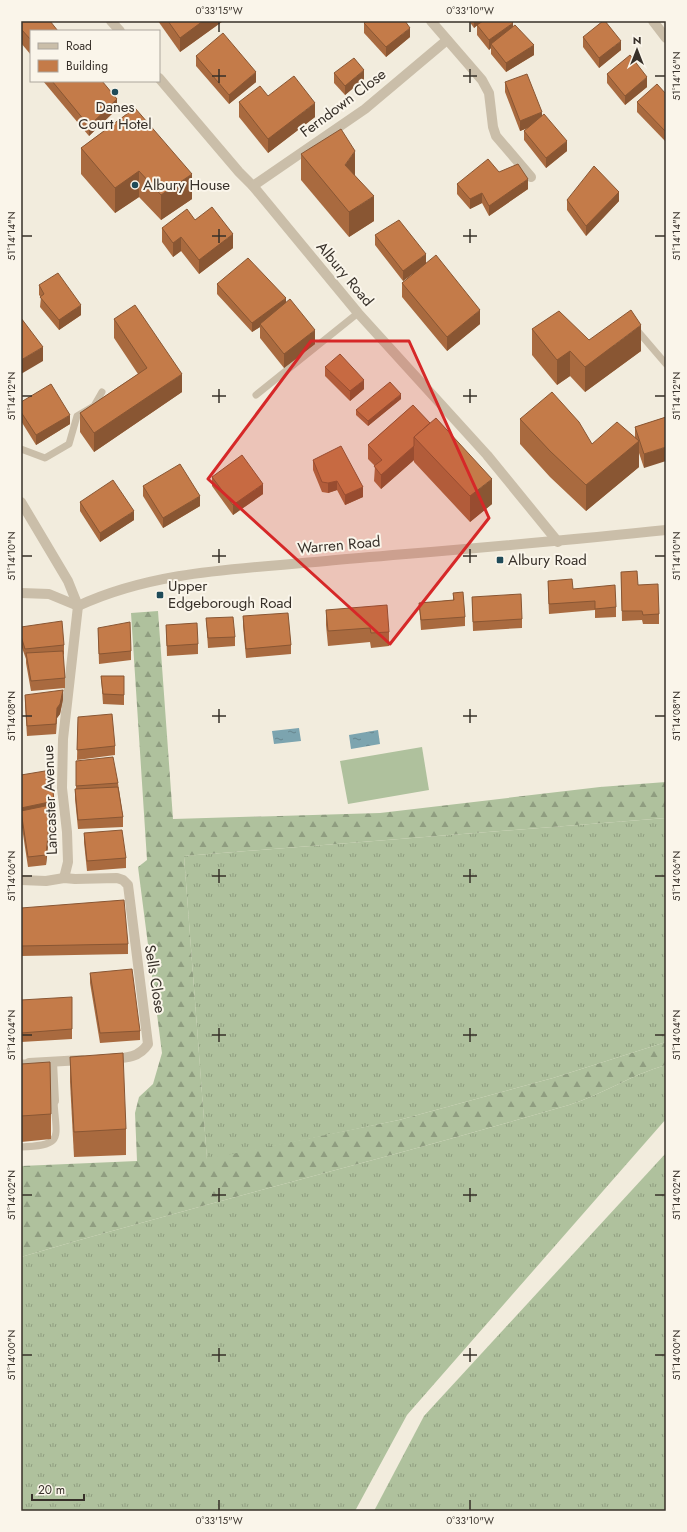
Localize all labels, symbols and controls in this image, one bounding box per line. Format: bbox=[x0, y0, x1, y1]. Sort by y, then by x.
text: 0°33'15"W bbox=[195, 3, 243, 18]
text: 0°33'10"W bbox=[446, 3, 494, 18]
legend bbox=[30, 30, 160, 82]
north arrow bbox=[617, 30, 657, 70]
text: N bbox=[633, 32, 641, 48]
text: Road bbox=[66, 37, 92, 55]
text: 51°14'16"N bbox=[669, 52, 684, 100]
text: Building bbox=[66, 57, 108, 75]
street label: Ferndown Close bbox=[295, 63, 391, 143]
marker: Danes Court Hotel bbox=[110, 87, 120, 97]
place label: Danes Court Hotel bbox=[78, 96, 152, 135]
place label: Albury House bbox=[143, 174, 230, 196]
marker: Albury House bbox=[130, 180, 140, 190]
text: 51°14'14"N bbox=[4, 212, 19, 260]
text: 51°14'14"N bbox=[669, 212, 684, 260]
street label: Albury Road bbox=[311, 237, 379, 311]
text: 51°14'12"N bbox=[4, 372, 19, 420]
text: 51°14'12"N bbox=[669, 372, 684, 420]
street label: Warren Road bbox=[297, 530, 381, 560]
text: 51°14'10"N bbox=[4, 532, 19, 581]
text: 51°14'10"N bbox=[669, 532, 684, 581]
place label: Albury Road bbox=[508, 549, 587, 571]
marker: Albury Road bbox=[495, 555, 505, 565]
place label: Upper Edgeborough Road bbox=[168, 575, 292, 614]
marker: Upper Edgeborough Road bbox=[155, 590, 165, 600]
text: 51°14'08"N bbox=[4, 691, 19, 741]
text: 51°14'08"N bbox=[669, 691, 684, 741]
street label: Lancaster Avenue bbox=[37, 744, 63, 855]
text: 51°14'06"N bbox=[4, 851, 19, 901]
text: 51°14'06"N bbox=[669, 851, 684, 901]
street label: Sells Close bbox=[139, 943, 171, 1015]
text: 51°14'04"N bbox=[4, 1010, 19, 1060]
text: 51°14'04"N bbox=[669, 1010, 684, 1060]
text: 51°14'02"N bbox=[4, 1170, 19, 1220]
text: 51°14'02"N bbox=[669, 1170, 684, 1220]
text: 51°14'00"N bbox=[4, 1330, 19, 1380]
text: 51°14'00"N bbox=[669, 1330, 684, 1380]
scale bar bbox=[32, 1476, 84, 1502]
text: 20 m bbox=[38, 1481, 65, 1499]
text: 0°33'15"W bbox=[195, 1513, 243, 1528]
text: 0°33'10"W bbox=[446, 1513, 494, 1528]

